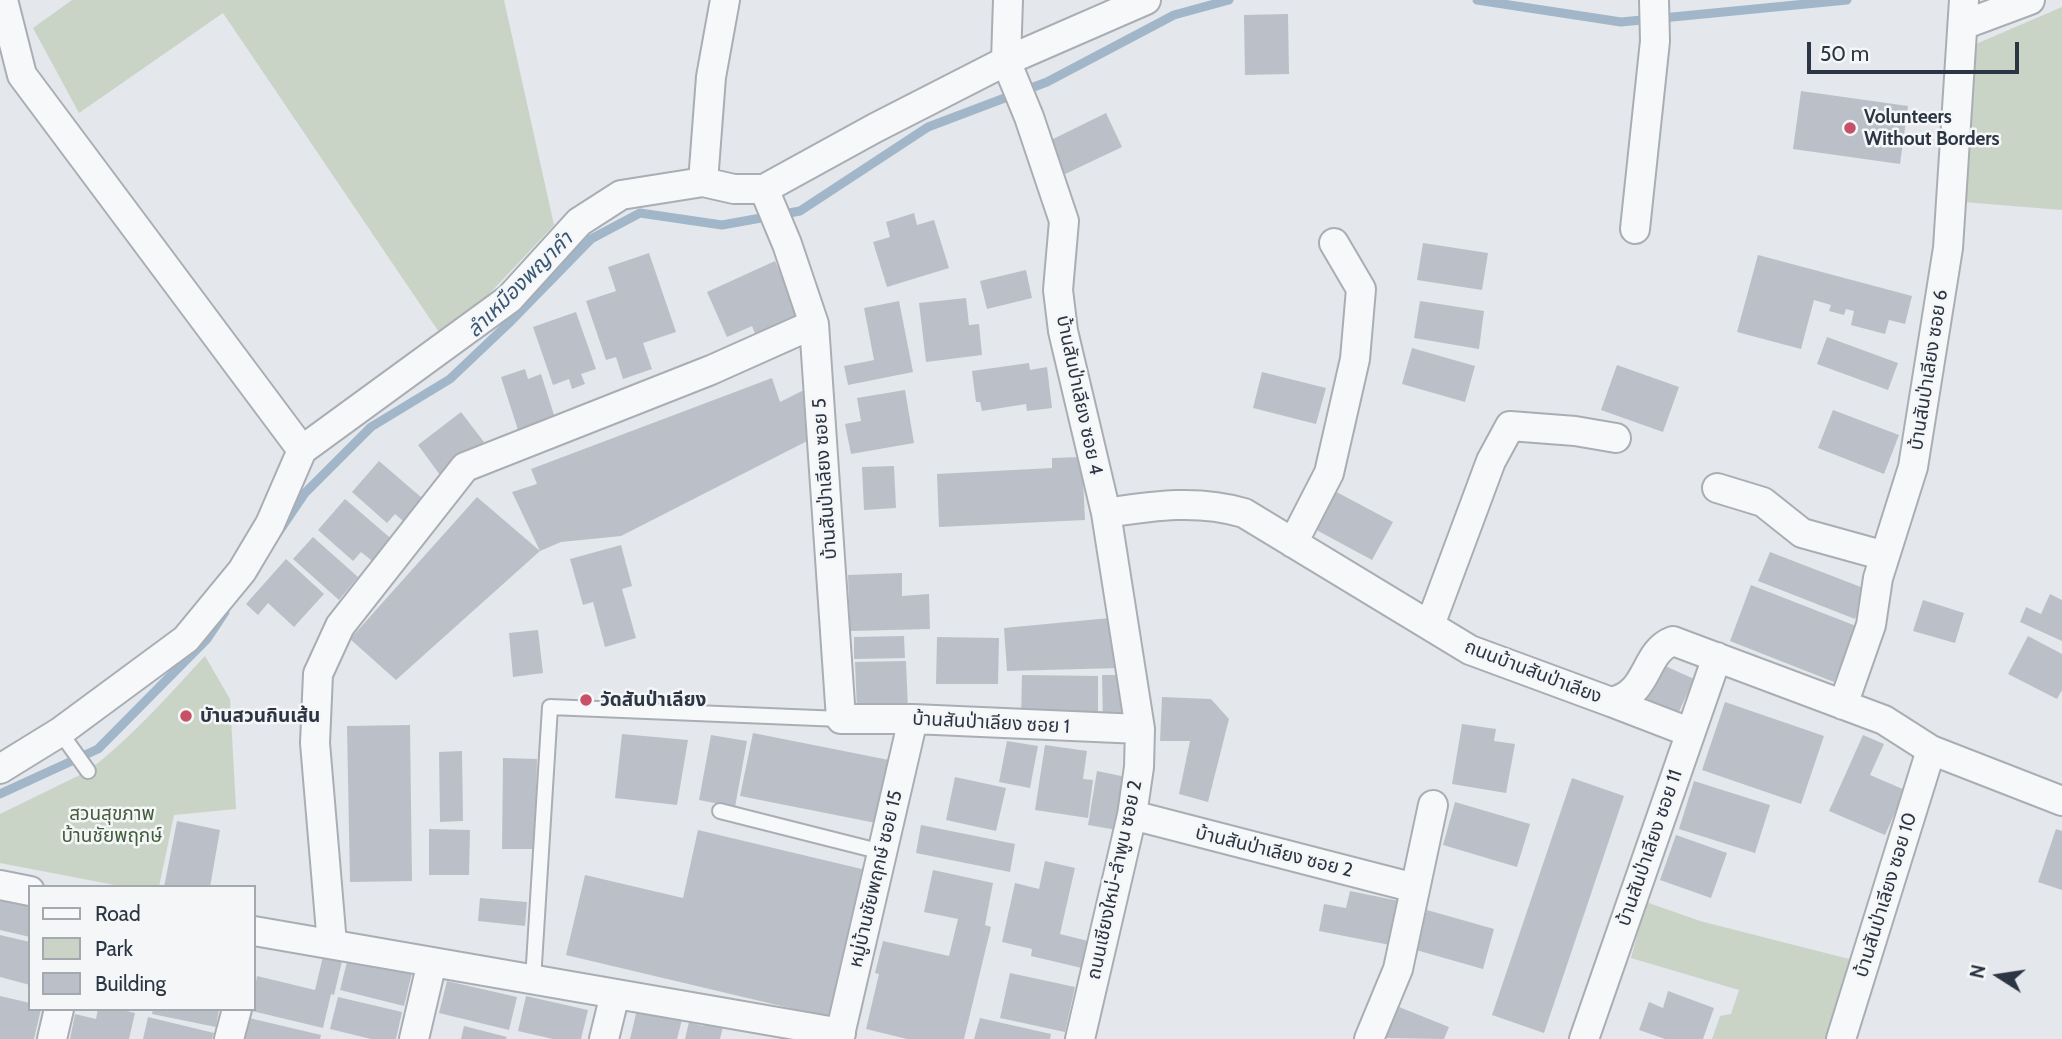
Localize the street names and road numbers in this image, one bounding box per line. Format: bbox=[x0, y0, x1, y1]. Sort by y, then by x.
street label: บ้านสันป่าเลียง ซอย 6 bbox=[1905, 288, 1953, 452]
street label: บ้านสันป่าเลียง ซอย 4 bbox=[1051, 313, 1107, 477]
street label: บ้านสันป่าเลียง ซอย 5 bbox=[808, 397, 842, 561]
street label: ถนนบ้านสันป่าเลียง bbox=[1461, 635, 1605, 709]
street label: บ้านสันป่าเลียง ซอย 1 bbox=[912, 707, 1070, 739]
street label: บ้านสันป่าเลียง ซอย 11 bbox=[1613, 767, 1687, 929]
street label: ถนนเชียงใหม่-ลำพูน ซอย 2 bbox=[1083, 778, 1147, 982]
street label: หมู่บ้านชัยพฤกษ์ ซอย 15 bbox=[844, 788, 908, 970]
street label: บ้านสันป่าเลียง ซอย 10 bbox=[1850, 810, 1922, 980]
street label: บ้านสันป่าเลียง ซอย 2 bbox=[1193, 821, 1355, 883]

